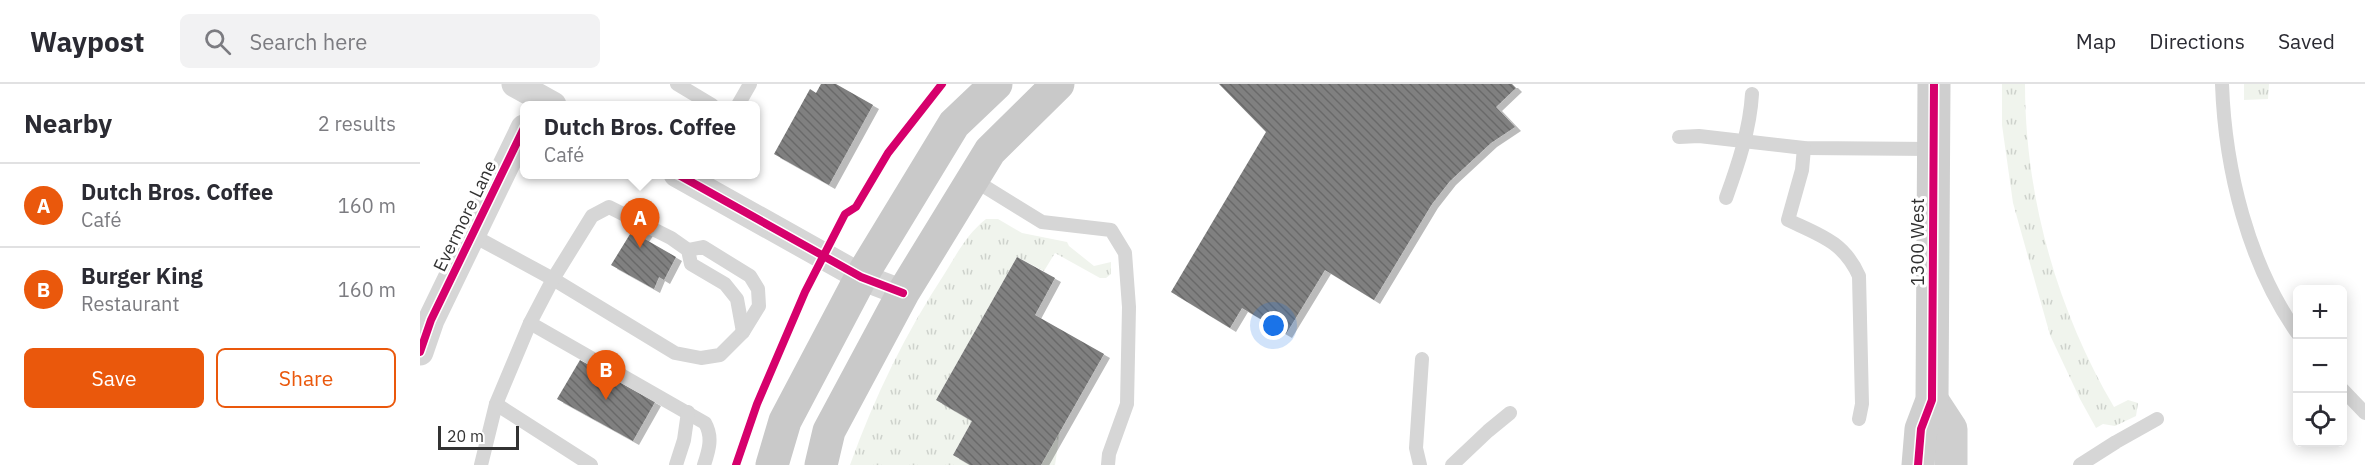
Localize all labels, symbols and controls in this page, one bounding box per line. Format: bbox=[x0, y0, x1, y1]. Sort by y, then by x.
search box bbox=[180, 14, 600, 68]
text: Waypost bbox=[30, 23, 144, 60]
icon: search bbox=[201, 25, 234, 58]
text: Search here bbox=[249, 27, 367, 56]
text: Map bbox=[2076, 27, 2116, 55]
text: Directions bbox=[2149, 27, 2245, 55]
text: Saved bbox=[2278, 27, 2335, 55]
popup bbox=[520, 101, 760, 179]
text: Nearby bbox=[24, 106, 112, 140]
text: 2 results bbox=[318, 110, 396, 137]
text: Dutch Bros. Coffee bbox=[544, 112, 736, 141]
text: Café bbox=[544, 141, 584, 168]
street label: Evermore Lane bbox=[428, 156, 501, 275]
text: Dutch Bros. Coffee bbox=[81, 177, 273, 206]
text: A bbox=[37, 192, 50, 219]
text: 160 m bbox=[338, 192, 396, 219]
pin: A bbox=[620, 198, 660, 248]
street label: 1300 West bbox=[1906, 198, 1929, 286]
text: Café bbox=[81, 206, 121, 233]
text: Burger King bbox=[81, 261, 203, 290]
text: B bbox=[37, 276, 50, 303]
text: 160 m bbox=[338, 276, 396, 303]
map controls bbox=[2293, 285, 2347, 447]
button: + bbox=[2293, 285, 2347, 339]
text: Restaurant bbox=[81, 290, 179, 317]
your location bbox=[1259, 311, 1288, 340]
button: − bbox=[2293, 339, 2347, 393]
button: Save bbox=[24, 348, 204, 408]
button: Share bbox=[216, 348, 396, 408]
pin: B bbox=[586, 350, 626, 400]
button: locate bbox=[2293, 393, 2347, 447]
scale bar bbox=[438, 423, 519, 450]
text: 20 m bbox=[447, 426, 484, 446]

